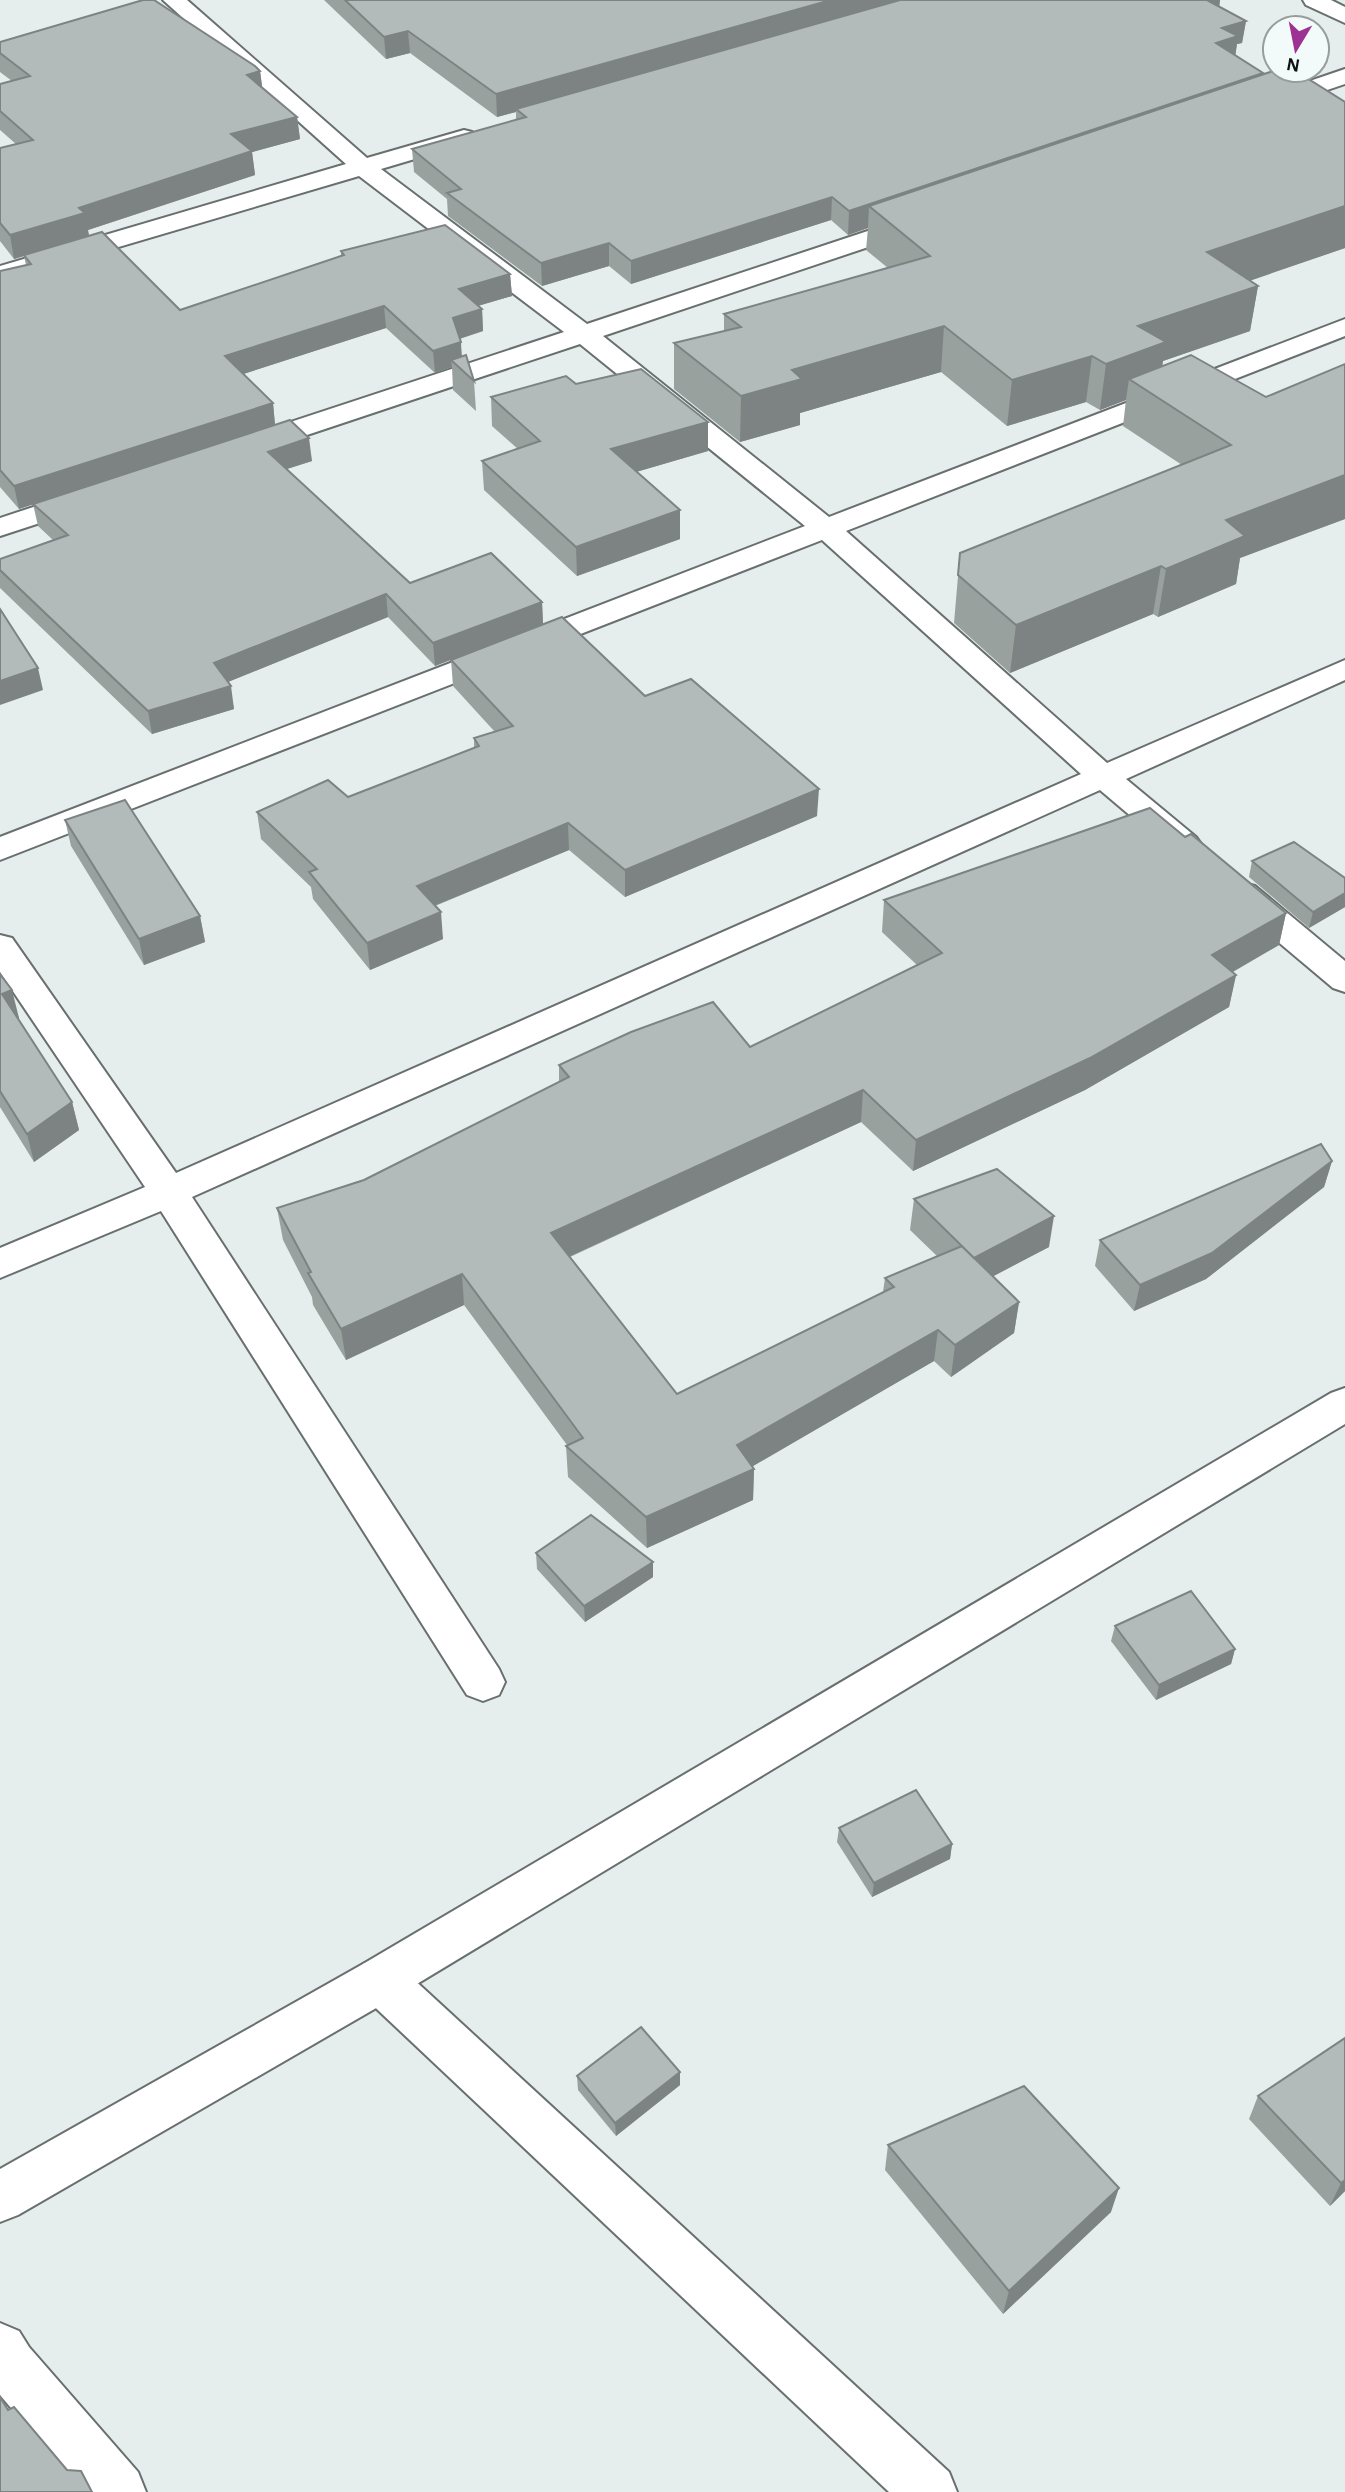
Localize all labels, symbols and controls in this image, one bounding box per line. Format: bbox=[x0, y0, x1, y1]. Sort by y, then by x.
north arrow bbox=[1261, 14, 1331, 84]
text: N bbox=[1285, 54, 1301, 75]

